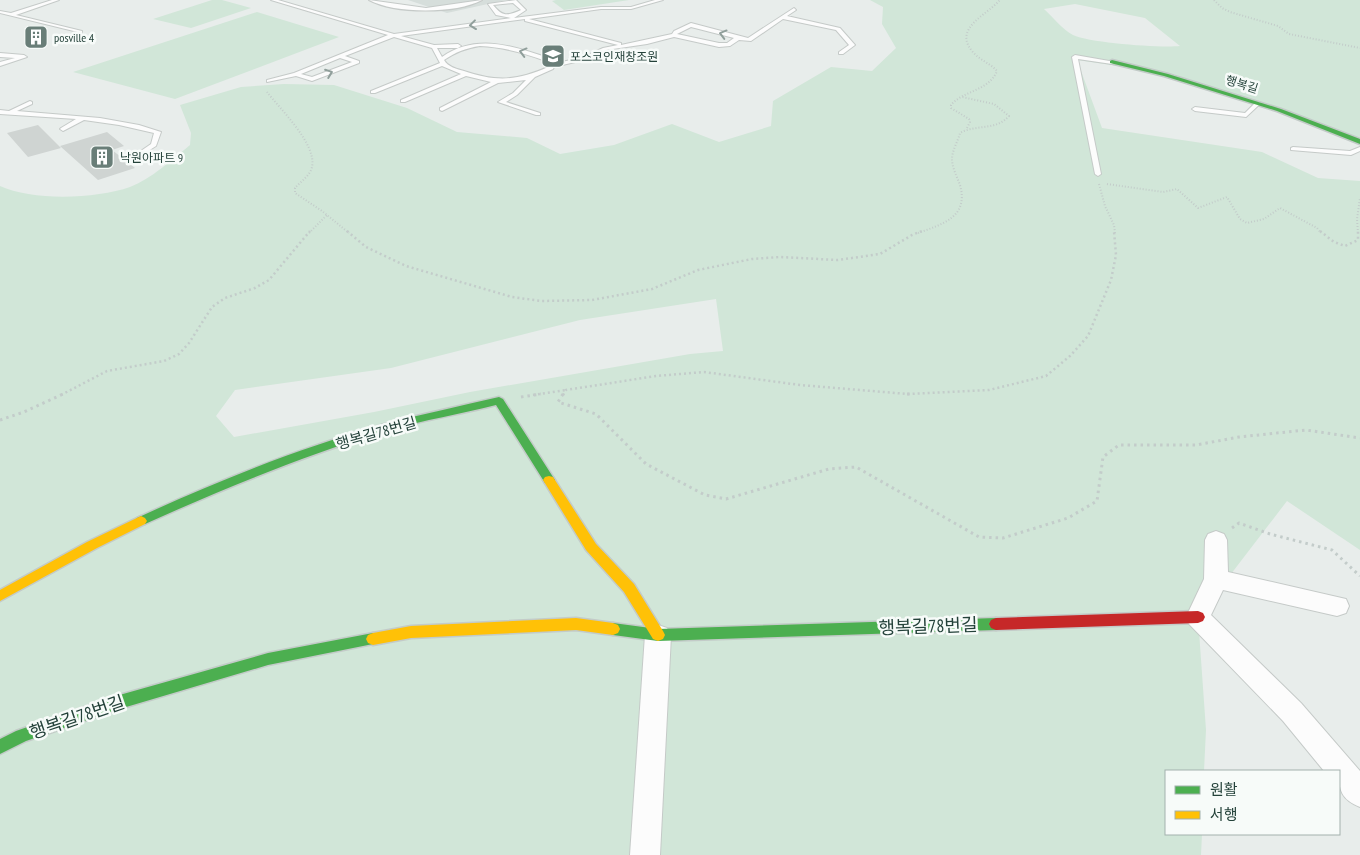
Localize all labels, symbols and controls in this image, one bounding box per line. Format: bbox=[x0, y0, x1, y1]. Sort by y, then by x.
one-way arrow bbox=[468, 19, 476, 30]
building icon: posville 4 bbox=[23, 24, 49, 50]
one-way arrow bbox=[719, 29, 728, 39]
place label: posville 4 bbox=[54, 30, 95, 45]
school or university icon: 포스코인재창조원 bbox=[540, 43, 566, 69]
one-way arrow bbox=[519, 47, 528, 57]
place label: 포스코인재창조원 bbox=[570, 49, 658, 64]
one-way arrow bbox=[324, 69, 332, 79]
street label: 행복길 bbox=[1224, 72, 1260, 96]
building icon: 낙원아파트 9 bbox=[89, 144, 115, 170]
place label: 낙원아파트 9 bbox=[120, 150, 183, 165]
street label: 행복길78번길 bbox=[334, 412, 418, 454]
street label: 행복길78번길 bbox=[878, 613, 978, 639]
street label: 행복길78번길 bbox=[26, 690, 128, 744]
legend bbox=[1165, 770, 1340, 835]
text: 원활 bbox=[1210, 780, 1238, 799]
text: 서행 bbox=[1210, 805, 1238, 824]

